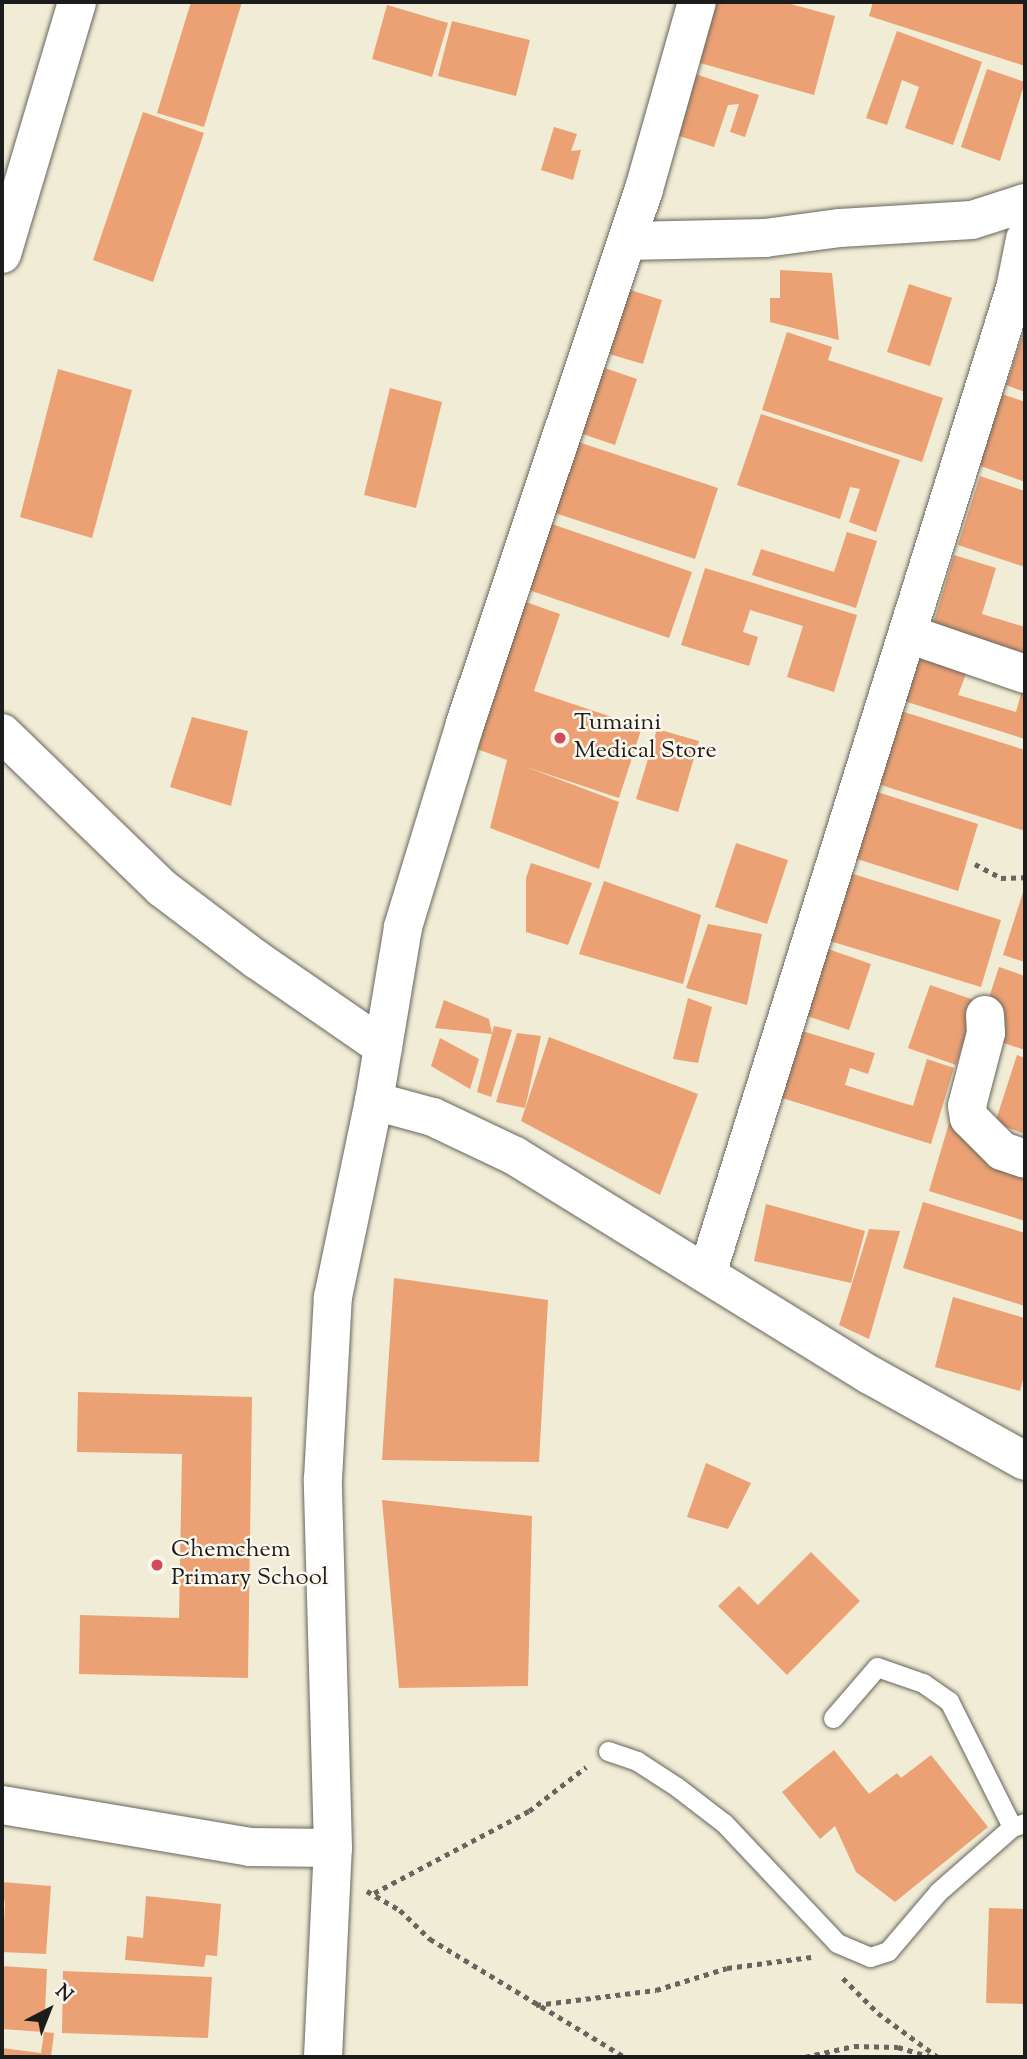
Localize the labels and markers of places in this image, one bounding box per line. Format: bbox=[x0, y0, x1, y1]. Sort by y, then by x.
place label: Tumaini Medical Store bbox=[574, 710, 717, 766]
marker: Tumaini Medical Store bbox=[552, 730, 568, 746]
place label: Chemchem Primary School bbox=[171, 1537, 328, 1593]
marker: Chemchem Primary School bbox=[149, 1557, 165, 1573]

